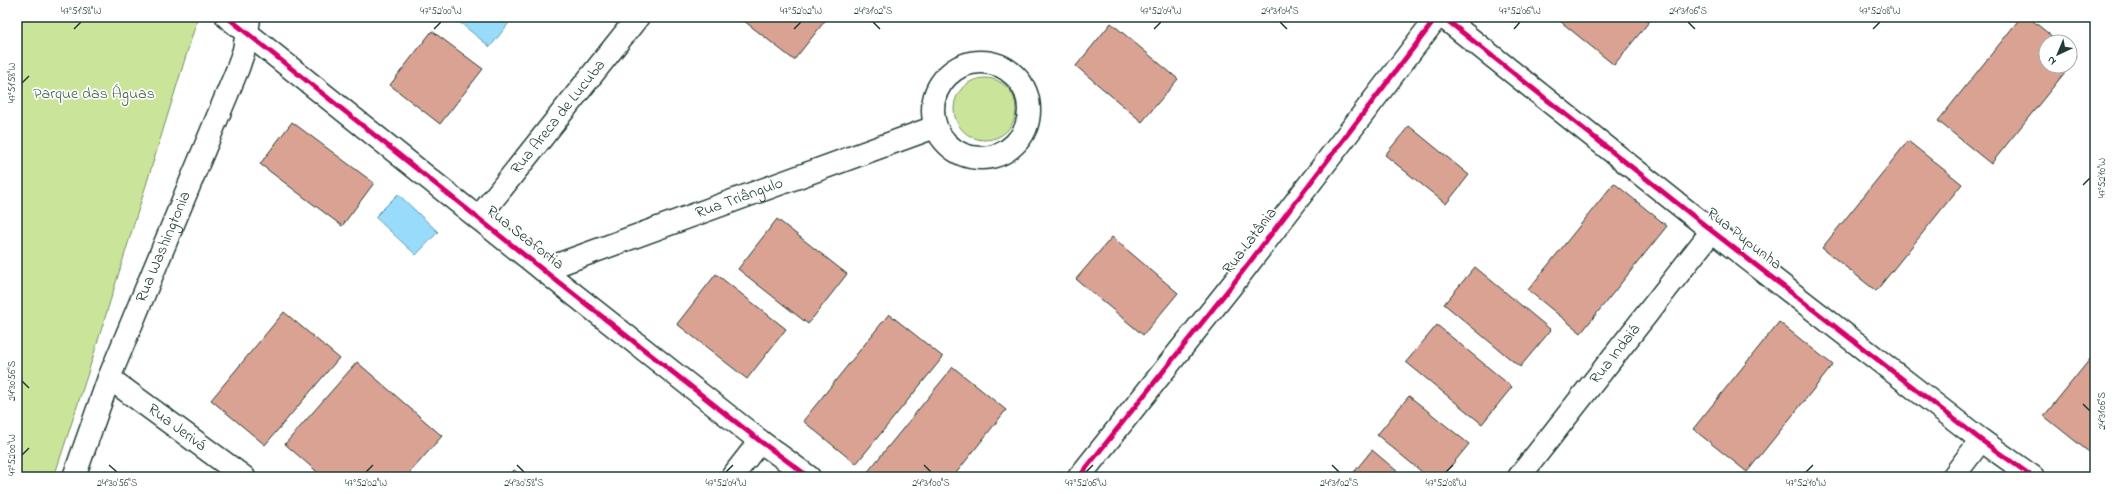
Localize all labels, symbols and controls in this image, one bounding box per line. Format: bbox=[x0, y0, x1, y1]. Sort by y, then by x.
text: 47°51'58"W bbox=[61, 4, 101, 19]
text: 47°52'00"W bbox=[420, 4, 462, 19]
text: 47°52'02"W bbox=[780, 4, 822, 19]
text: 24°31'02"S bbox=[854, 4, 893, 19]
text: 47°52'04"W bbox=[1140, 4, 1182, 19]
text: 24°31'04"S bbox=[1261, 4, 1299, 19]
text: 47°52'06"W bbox=[1499, 4, 1541, 19]
text: 24°31'06"S bbox=[1669, 4, 1707, 19]
text: 47°52'08"W bbox=[1860, 4, 1901, 19]
north arrow bbox=[2038, 34, 2078, 74]
text: N bbox=[2044, 52, 2060, 69]
street label: Rua Areca de Lucuba bbox=[505, 54, 612, 180]
text: 47°51'58"W bbox=[5, 63, 20, 103]
park label: Parque das Águas bbox=[33, 82, 155, 106]
text: 47°52'10"W bbox=[2095, 158, 2110, 198]
street label: Rua Triângulo bbox=[692, 171, 786, 225]
street label: Rua Washingtonia bbox=[130, 188, 197, 306]
street label: Rua Seafortia bbox=[481, 200, 569, 276]
street label: Rua Latânia bbox=[1217, 202, 1283, 280]
street label: Rua Pupunha bbox=[1701, 202, 1787, 276]
street label: Rua Indaiá bbox=[1584, 319, 1647, 390]
text: 24°30'56"S bbox=[5, 360, 20, 401]
text: 24°31'06"S bbox=[2095, 392, 2110, 430]
street label: Rua Jerivá bbox=[142, 398, 211, 457]
text: 47°52'00"W bbox=[5, 434, 20, 476]
text: 24°30'56"S bbox=[97, 476, 138, 491]
text: 47°52'02"W bbox=[345, 476, 387, 491]
text: 24°30'58"S bbox=[504, 476, 544, 491]
text: 47°52'04"W bbox=[705, 476, 747, 491]
text: 24°31'00"S bbox=[912, 476, 950, 491]
text: 47°52'06"W bbox=[1065, 476, 1107, 491]
text: 24°31'02"S bbox=[1320, 476, 1359, 491]
text: 47°52'08"W bbox=[1426, 476, 1467, 491]
text: 47°52'10"W bbox=[1786, 476, 1826, 491]

